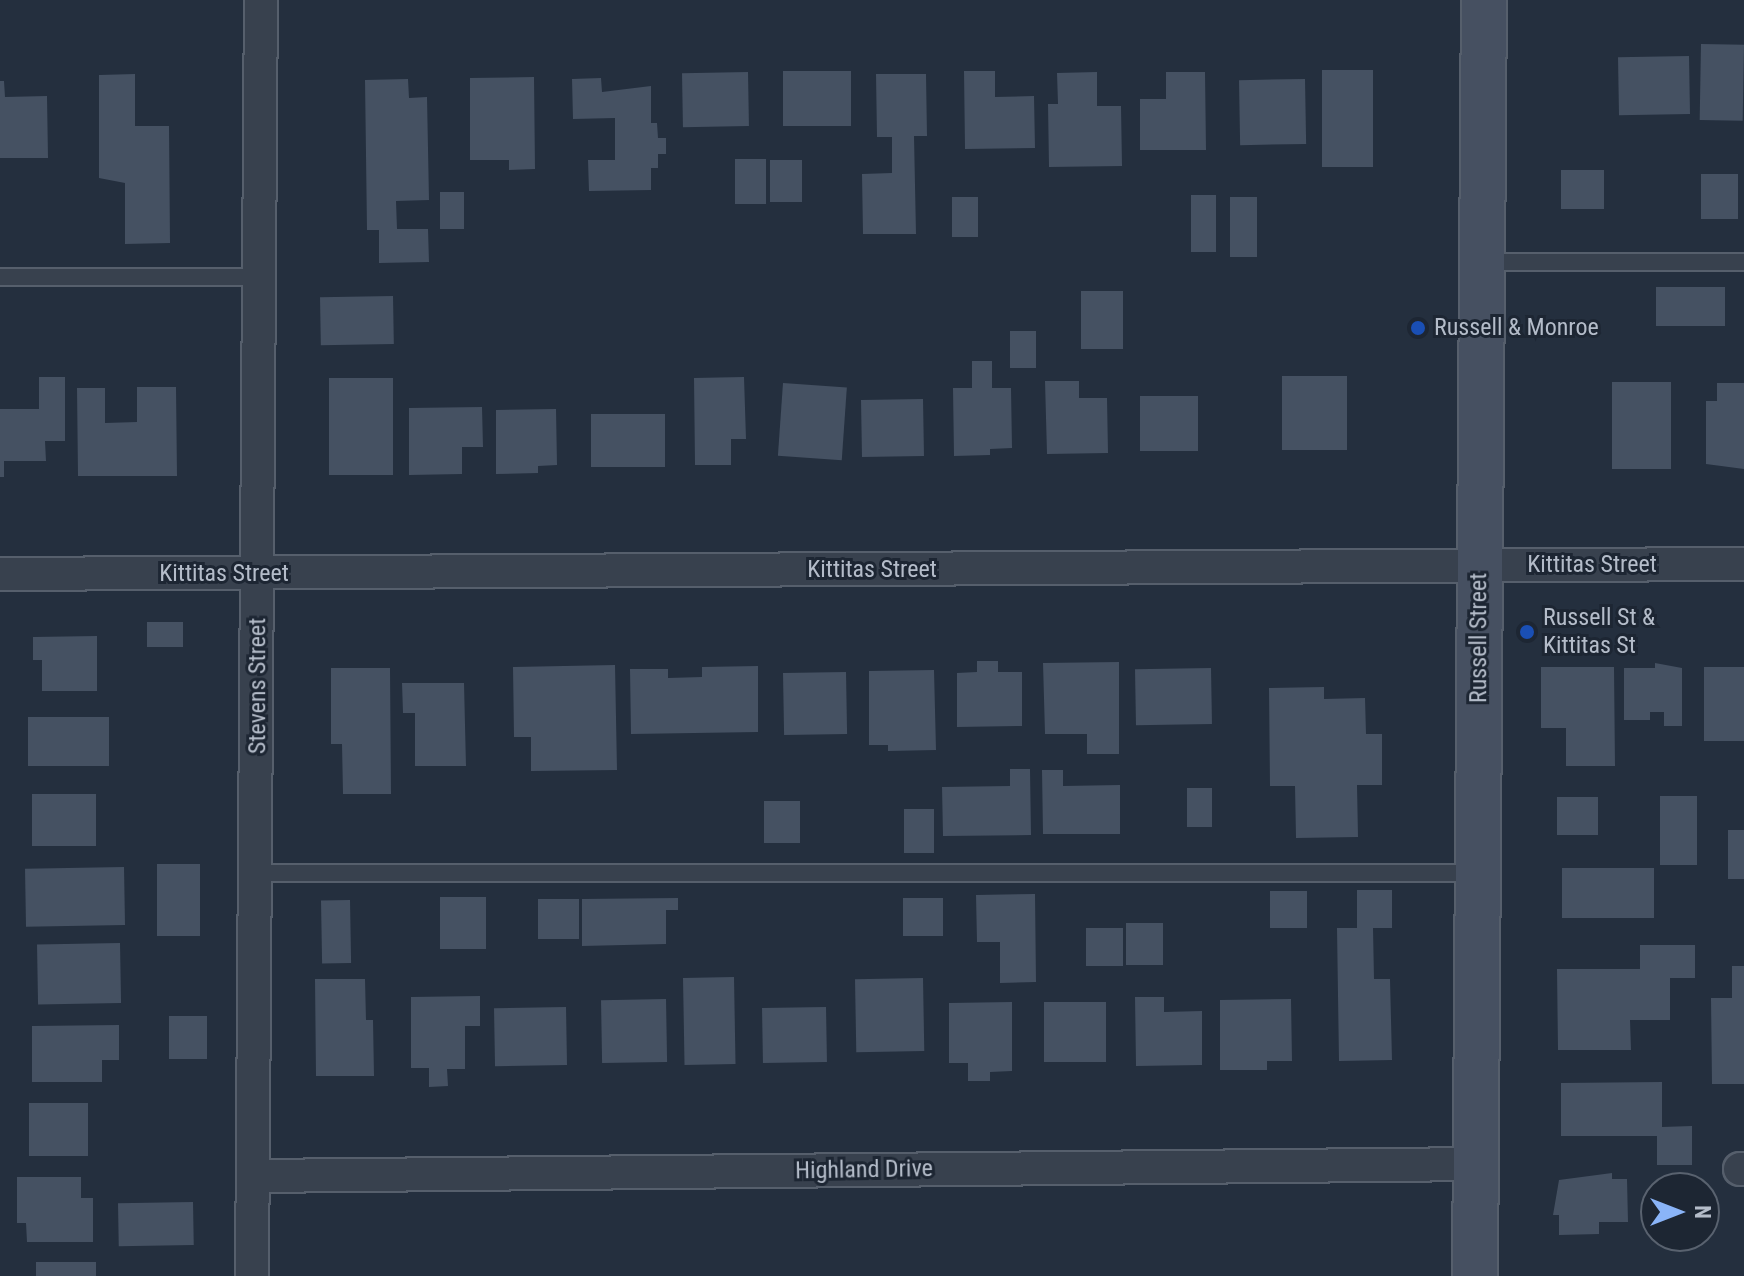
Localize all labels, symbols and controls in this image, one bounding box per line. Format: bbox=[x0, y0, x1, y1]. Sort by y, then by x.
place label: Russell & Monroe bbox=[1434, 314, 1599, 342]
marker: Russell & Monroe bbox=[1409, 319, 1427, 337]
street label: Kittitas Street bbox=[1527, 551, 1657, 579]
street label: Kittitas Street bbox=[807, 556, 937, 584]
street label: Kittitas Street bbox=[159, 560, 289, 588]
street label: Russell Street bbox=[1465, 573, 1493, 703]
place label: Russell St & Kittitas St bbox=[1543, 604, 1655, 660]
street label: Stevens Street bbox=[244, 618, 272, 754]
marker: Russell St & Kittitas St bbox=[1518, 623, 1536, 641]
street label: Highland Drive bbox=[795, 1154, 933, 1186]
north arrow bbox=[1640, 1172, 1720, 1252]
text: N bbox=[1690, 1205, 1715, 1219]

